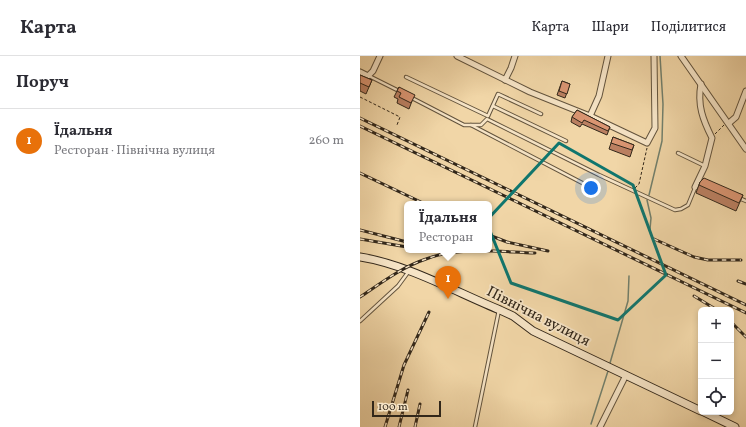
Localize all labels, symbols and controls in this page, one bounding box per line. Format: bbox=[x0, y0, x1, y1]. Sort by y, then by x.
text: Карта bbox=[20, 15, 77, 41]
text: Карта bbox=[532, 18, 570, 37]
text: Шари bbox=[592, 18, 629, 37]
text: Поділитися bbox=[651, 18, 726, 37]
text: Поруч bbox=[16, 71, 69, 94]
text: Їдальня bbox=[54, 121, 113, 142]
text: 1 bbox=[26, 132, 32, 150]
text: 260 m bbox=[309, 132, 344, 150]
text: Ресторан · Північна вулиця bbox=[54, 142, 215, 160]
your location bbox=[581, 178, 601, 198]
popup bbox=[404, 201, 492, 253]
text: Їдальня bbox=[419, 208, 477, 229]
text: Ресторан bbox=[419, 229, 473, 247]
pin: 1 bbox=[435, 266, 461, 299]
street label: Північна вулиця bbox=[483, 282, 594, 352]
map controls bbox=[698, 307, 734, 415]
button: + bbox=[698, 307, 734, 343]
button: − bbox=[698, 343, 734, 379]
button: locate bbox=[698, 379, 734, 415]
scale bar bbox=[372, 399, 441, 418]
text: 100 m bbox=[378, 400, 408, 415]

